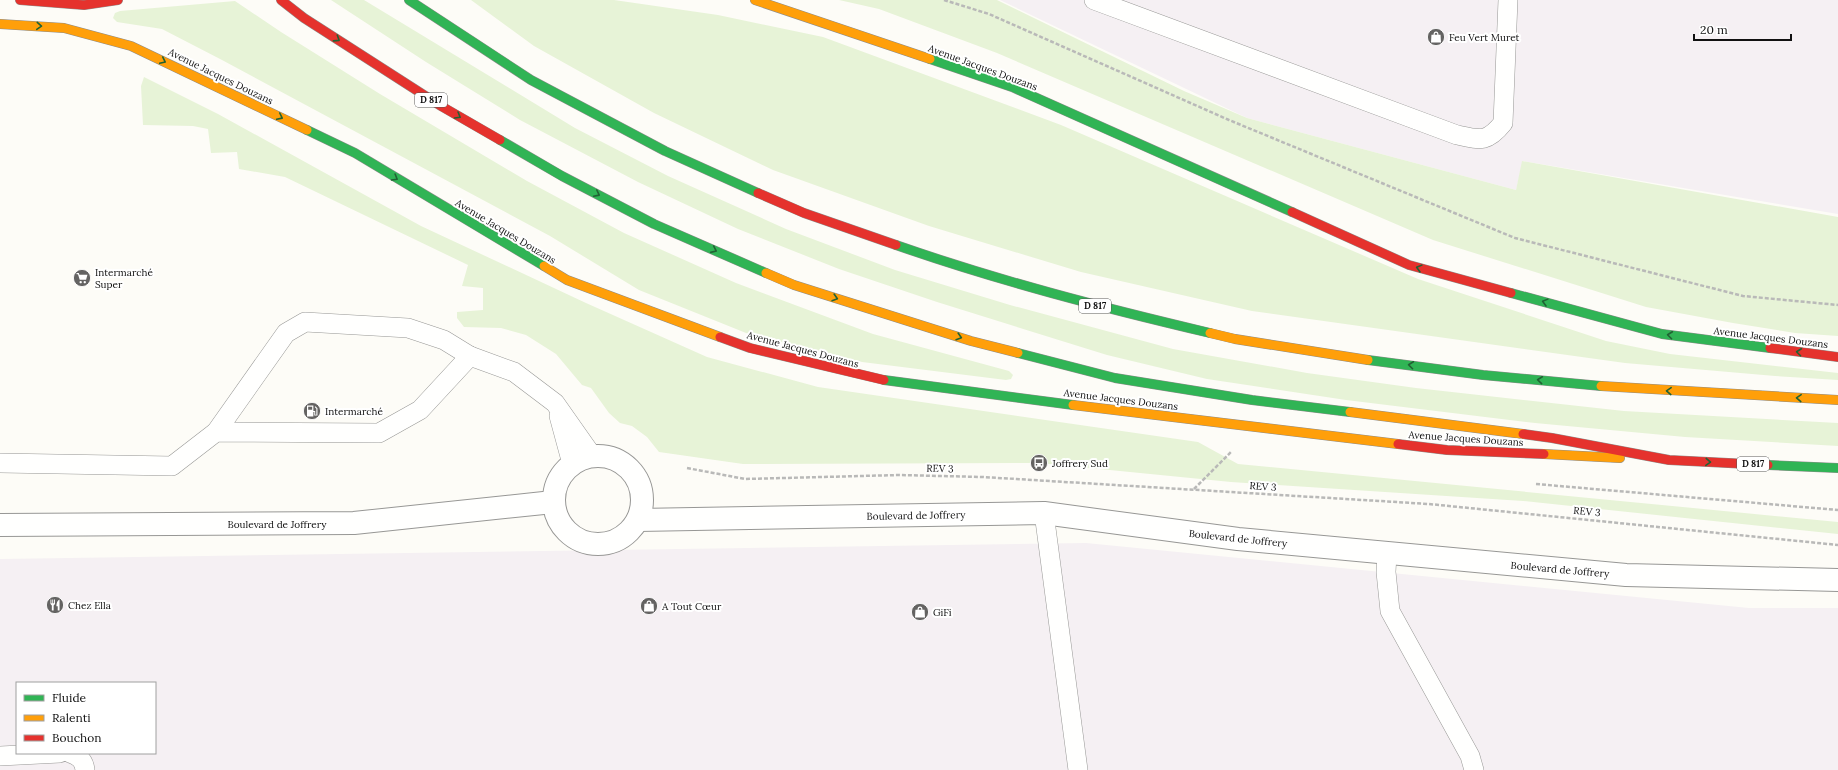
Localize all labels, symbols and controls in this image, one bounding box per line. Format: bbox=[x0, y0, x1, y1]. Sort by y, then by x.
scale bar bbox=[1694, 16, 1791, 42]
one-way arrow bbox=[36, 22, 42, 31]
text: 20 m bbox=[1700, 22, 1728, 37]
shop icon: Feu Vert Muret bbox=[1426, 27, 1446, 47]
place label: Feu Vert Muret bbox=[1449, 31, 1520, 44]
one-way arrow bbox=[332, 34, 339, 41]
street label: Avenue Jacques Douzans bbox=[926, 41, 1040, 93]
street label: Avenue Jacques Douzans bbox=[165, 45, 276, 108]
one-way arrow bbox=[159, 56, 167, 64]
road number: D 817 bbox=[415, 93, 447, 107]
one-way arrow bbox=[276, 112, 284, 120]
one-way arrow bbox=[454, 112, 461, 119]
one-way arrow bbox=[391, 173, 398, 180]
one-way arrow bbox=[592, 190, 600, 197]
street label: Avenue Jacques Douzans bbox=[452, 196, 559, 267]
one-way arrow bbox=[710, 246, 717, 254]
one-way arrow bbox=[1416, 264, 1423, 273]
place label: Intermarché Super bbox=[95, 266, 154, 291]
supermarket icon: Intermarché Super bbox=[72, 268, 92, 288]
one-way arrow bbox=[831, 293, 838, 302]
one-way arrow bbox=[1542, 298, 1549, 307]
road number: D 817 bbox=[1079, 299, 1111, 313]
street label: Avenue Jacques Douzans bbox=[1712, 324, 1829, 351]
street label: Avenue Jacques Douzans bbox=[745, 328, 861, 371]
one-way arrow bbox=[1667, 331, 1673, 340]
one-way arrow bbox=[955, 332, 962, 341]
one-way arrow bbox=[1796, 348, 1802, 357]
one-way arrow bbox=[1408, 361, 1414, 370]
one-way arrow bbox=[1537, 376, 1543, 385]
street label: Avenue Jacques Douzans bbox=[1062, 386, 1179, 413]
one-way arrow bbox=[1666, 386, 1672, 395]
one-way arrow bbox=[1796, 394, 1802, 403]
fuel station icon: Intermarché bbox=[302, 401, 322, 421]
place label: Intermarché bbox=[325, 405, 384, 418]
street label: Avenue Jacques Douzans bbox=[1407, 428, 1524, 449]
bus stop icon: Joffrery Sud bbox=[1029, 453, 1049, 473]
place label: Joffrery Sud bbox=[1051, 457, 1108, 470]
one-way arrow bbox=[1705, 457, 1711, 466]
road number: D 817 bbox=[1737, 457, 1769, 471]
street label: REV 3 bbox=[926, 462, 954, 475]
street label: REV 3 bbox=[1249, 479, 1277, 494]
street label: REV 3 bbox=[1573, 504, 1602, 519]
street label: Boulevard de Joffrery bbox=[866, 508, 966, 523]
street label: Boulevard de Joffrery bbox=[228, 518, 327, 531]
street label: Boulevard de Joffrery bbox=[1188, 527, 1289, 550]
street label: Boulevard de Joffrery bbox=[1510, 559, 1611, 580]
restaurant icon: Chez Ella bbox=[45, 595, 65, 615]
shop icon: A Tout Cœur bbox=[639, 596, 659, 616]
place label: Chez Ella bbox=[68, 599, 111, 612]
place label: A Tout Cœur bbox=[661, 600, 722, 613]
shop icon: GiFi bbox=[910, 602, 930, 622]
place label: GiFi bbox=[933, 606, 952, 619]
legend bbox=[16, 682, 156, 754]
text: Fluide bbox=[52, 690, 87, 705]
text: Ralenti bbox=[52, 710, 91, 725]
text: Bouchon bbox=[52, 730, 102, 745]

